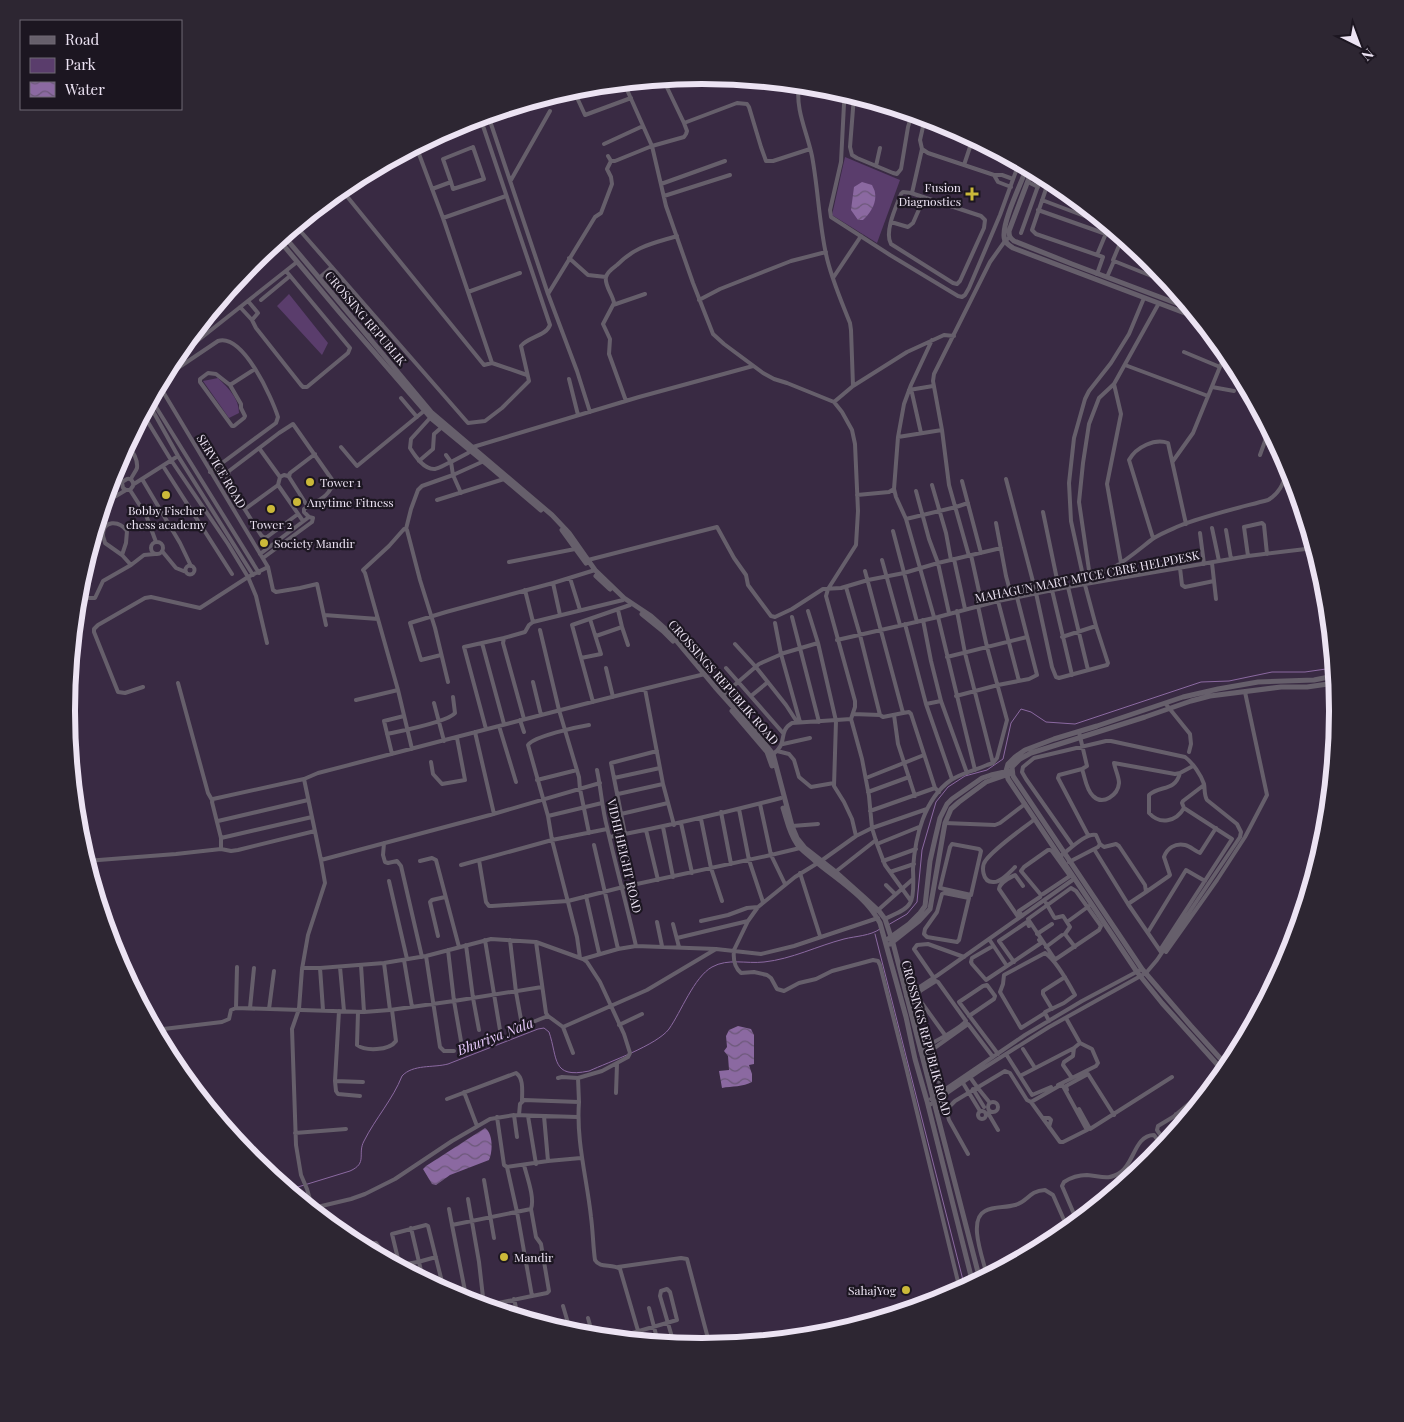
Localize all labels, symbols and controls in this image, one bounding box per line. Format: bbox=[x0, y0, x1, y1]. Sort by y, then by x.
legend bbox=[20, 20, 182, 110]
north arrow bbox=[1334, 20, 1384, 70]
text: Road bbox=[65, 29, 99, 49]
text: N bbox=[1358, 45, 1378, 65]
text: Park bbox=[65, 54, 97, 74]
text: Water bbox=[64, 79, 105, 99]
place label: Fusion Diagnostics bbox=[898, 179, 961, 209]
marker: Fusion Diagnostics bbox=[965, 187, 979, 201]
street label: CROSSING REPUBLIK bbox=[322, 267, 410, 369]
street label: SERVICE ROAD bbox=[194, 431, 251, 511]
place label: Tower 1 bbox=[320, 474, 362, 490]
marker: Tower 1 bbox=[304, 476, 316, 488]
marker: Bobby Fischer chess academy bbox=[160, 489, 172, 501]
place label: Anytime Fitness bbox=[306, 494, 394, 510]
marker: Anytime Fitness bbox=[291, 496, 303, 508]
place label: Bobby Fischer chess academy bbox=[126, 502, 206, 532]
marker: Tower 2 bbox=[265, 503, 277, 515]
place label: Tower 2 bbox=[250, 516, 292, 532]
place label: Society Mandir bbox=[274, 535, 355, 551]
marker: Society Mandir bbox=[258, 537, 270, 549]
street label: MAHAGUN MART MTCE CBRE HELPDESK bbox=[973, 546, 1201, 606]
street label: CROSSINGS REPUBLIK ROAD bbox=[665, 616, 783, 748]
street label: VIDHI HEIGHT ROAD bbox=[604, 796, 646, 915]
street label: CROSSINGS REPUBLIK ROAD bbox=[899, 958, 956, 1118]
water label: Bhuriya Nala bbox=[453, 1013, 536, 1060]
place label: Mandir bbox=[514, 1249, 554, 1265]
marker: Mandir bbox=[498, 1251, 510, 1263]
place label: SahajYog bbox=[848, 1282, 897, 1298]
marker: SahajYog bbox=[900, 1284, 912, 1296]

